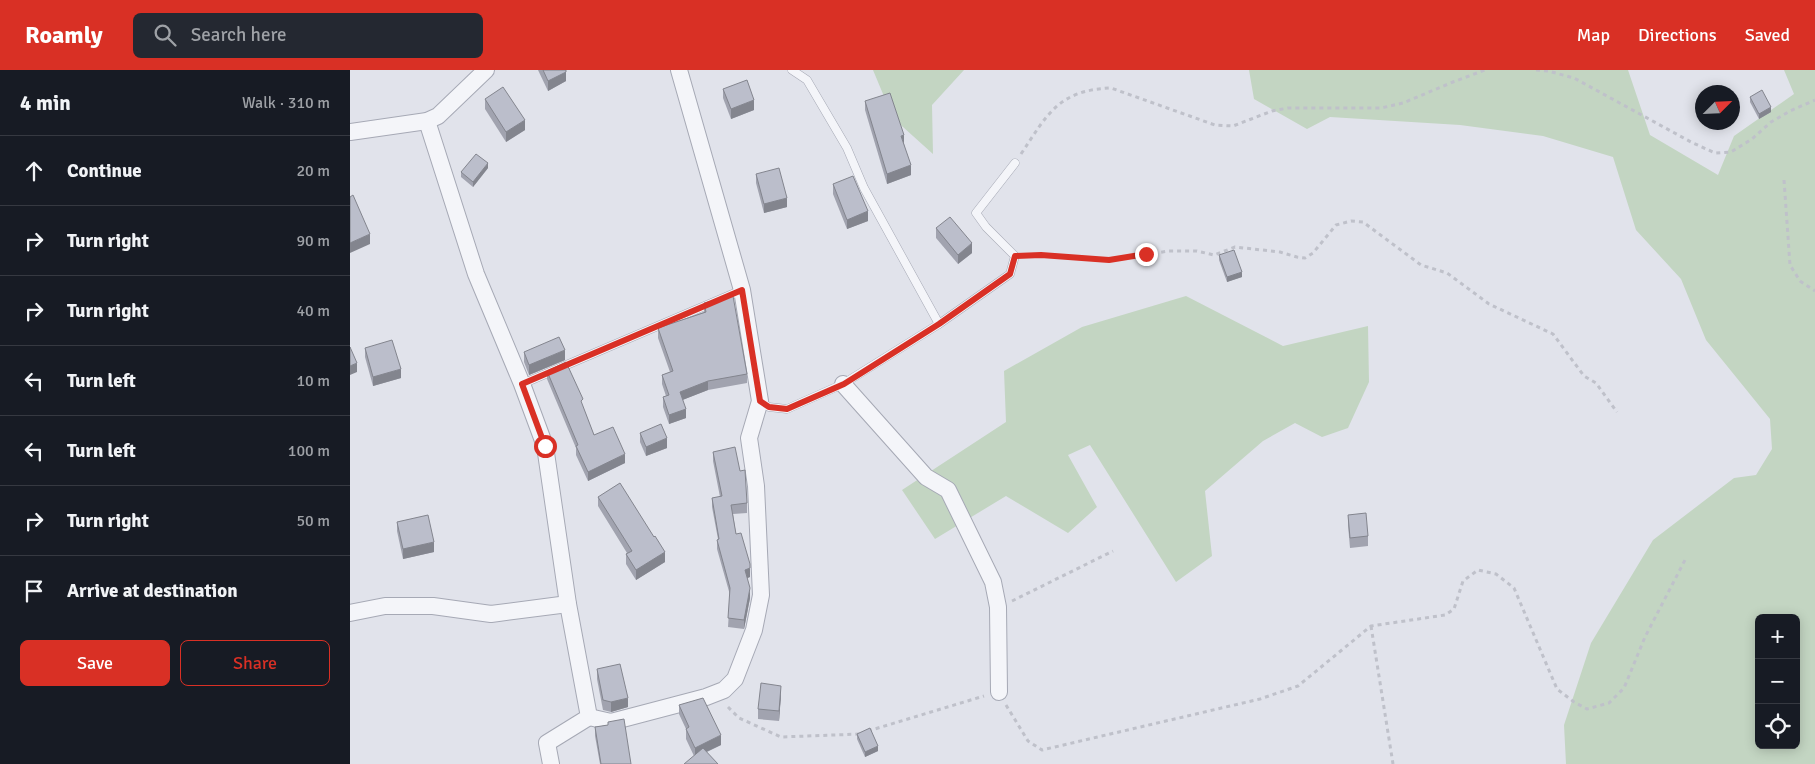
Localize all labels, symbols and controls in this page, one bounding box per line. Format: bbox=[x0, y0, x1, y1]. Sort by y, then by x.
search box bbox=[133, 13, 483, 58]
text: Roamly bbox=[25, 20, 103, 50]
icon: search bbox=[151, 21, 179, 49]
text: Search here bbox=[191, 23, 287, 47]
text: Map bbox=[1577, 24, 1610, 46]
text: Directions bbox=[1638, 24, 1717, 46]
text: Saved bbox=[1745, 24, 1790, 46]
north arrow bbox=[1695, 85, 1740, 130]
text: 4 min bbox=[20, 90, 71, 116]
text: Walk · 310 m bbox=[242, 93, 330, 113]
icon: ahead bbox=[20, 157, 48, 185]
text: Continue bbox=[67, 159, 142, 183]
text: 20 m bbox=[296, 161, 330, 181]
icon: right bbox=[20, 227, 48, 255]
text: Turn right bbox=[67, 229, 149, 253]
text: 90 m bbox=[296, 231, 330, 251]
route end bbox=[1135, 243, 1158, 266]
icon: right bbox=[20, 297, 48, 325]
text: Turn right bbox=[67, 299, 149, 323]
text: 40 m bbox=[296, 301, 330, 321]
icon: left bbox=[20, 367, 48, 395]
text: Turn left bbox=[67, 369, 136, 393]
text: 10 m bbox=[296, 371, 330, 391]
route start bbox=[534, 435, 557, 458]
icon: left bbox=[20, 437, 48, 465]
text: Turn left bbox=[67, 439, 136, 463]
text: 100 m bbox=[288, 441, 330, 461]
icon: right bbox=[20, 507, 48, 535]
text: Turn right bbox=[67, 509, 149, 533]
text: 50 m bbox=[296, 511, 330, 531]
icon: arrive bbox=[20, 577, 48, 605]
text: Arrive at destination bbox=[67, 579, 238, 603]
map controls bbox=[1755, 614, 1800, 749]
button: + bbox=[1755, 614, 1800, 659]
button: Save bbox=[20, 640, 170, 686]
button: Share bbox=[180, 640, 330, 686]
button: − bbox=[1755, 659, 1800, 704]
button: locate bbox=[1755, 704, 1800, 749]

